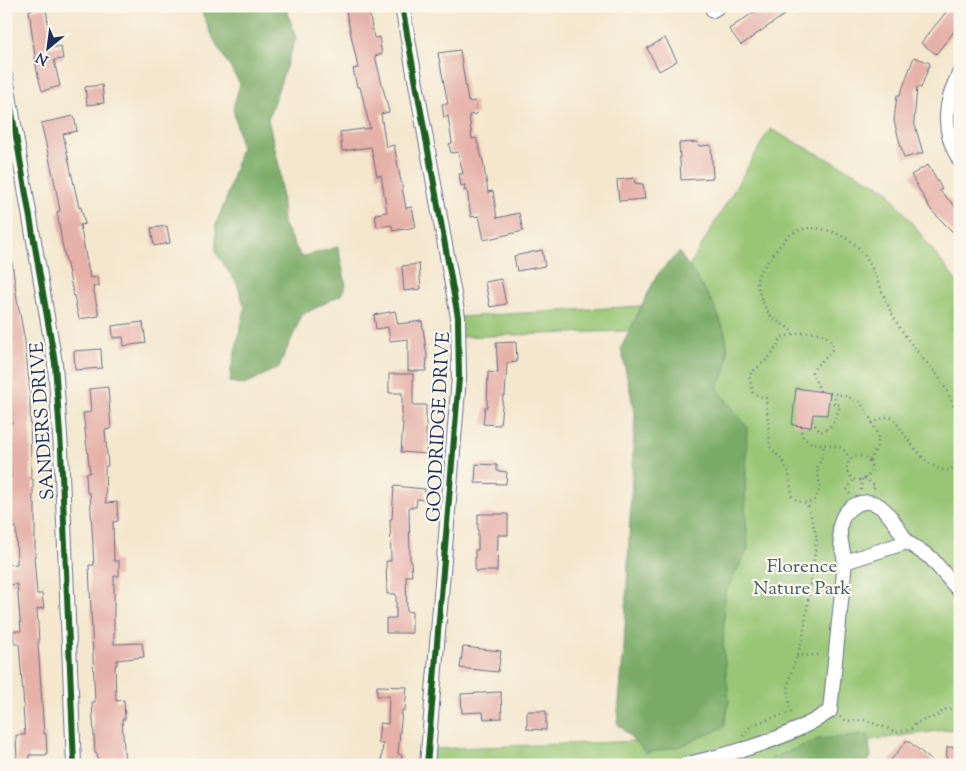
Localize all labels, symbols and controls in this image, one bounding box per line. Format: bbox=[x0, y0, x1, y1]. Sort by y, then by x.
north arrow bbox=[22, 22, 72, 72]
text: N bbox=[33, 46, 52, 69]
street label: GOODRIDGE DRIVE bbox=[421, 331, 458, 523]
street label: SANDERS DRIVE bbox=[24, 340, 62, 501]
park label: Florence Nature Park bbox=[753, 554, 851, 603]

